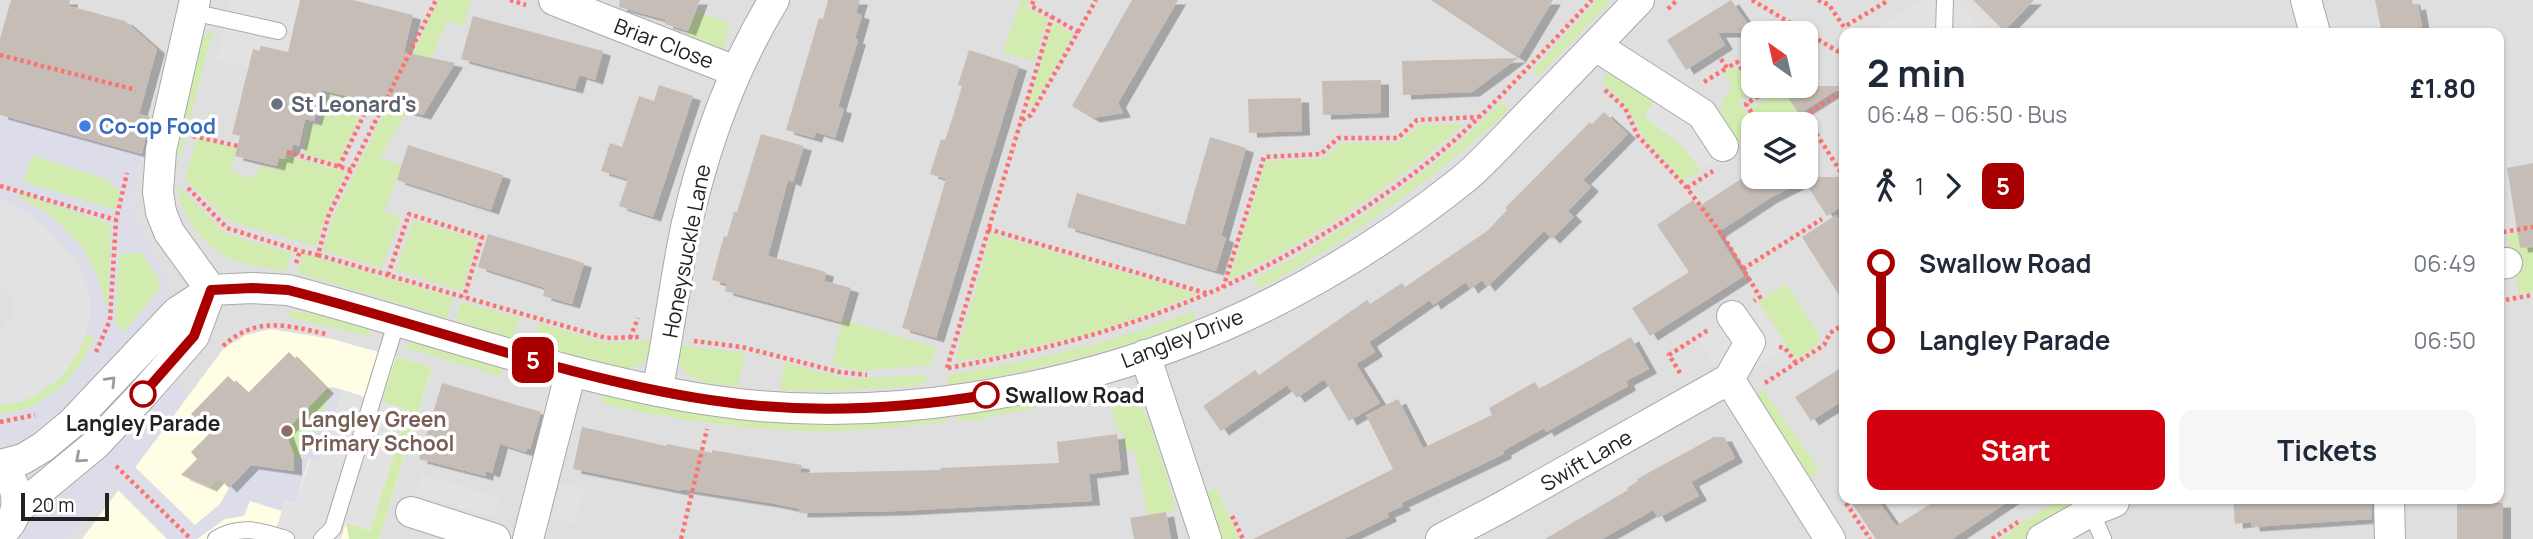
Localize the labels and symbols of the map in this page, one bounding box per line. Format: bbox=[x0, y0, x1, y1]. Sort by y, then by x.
street label: Briar Close bbox=[610, 11, 718, 75]
north arrow bbox=[1741, 21, 1818, 98]
place label: St Leonard's bbox=[291, 90, 416, 118]
marker: St Leonard's bbox=[269, 96, 285, 112]
place label: Co-op Food bbox=[99, 112, 216, 140]
marker: Co-op Food bbox=[77, 118, 93, 134]
street label: Honeysuckle Lane bbox=[655, 162, 717, 340]
street label: Langley Drive bbox=[1117, 302, 1247, 374]
line badge: 5 bbox=[510, 337, 556, 383]
one-way arrow bbox=[103, 377, 116, 390]
marker: Langley Parade bbox=[130, 381, 156, 407]
place label: Swallow Road bbox=[1005, 381, 1144, 409]
marker: Swallow Road bbox=[973, 382, 999, 408]
place label: Langley Green Primary School bbox=[301, 405, 455, 457]
place label: Langley Parade bbox=[66, 409, 220, 437]
marker: Langley Green Primary School bbox=[279, 423, 295, 439]
street label: Swift Lane bbox=[1535, 423, 1637, 497]
one-way arrow bbox=[76, 450, 89, 462]
scale bar bbox=[21, 490, 108, 522]

